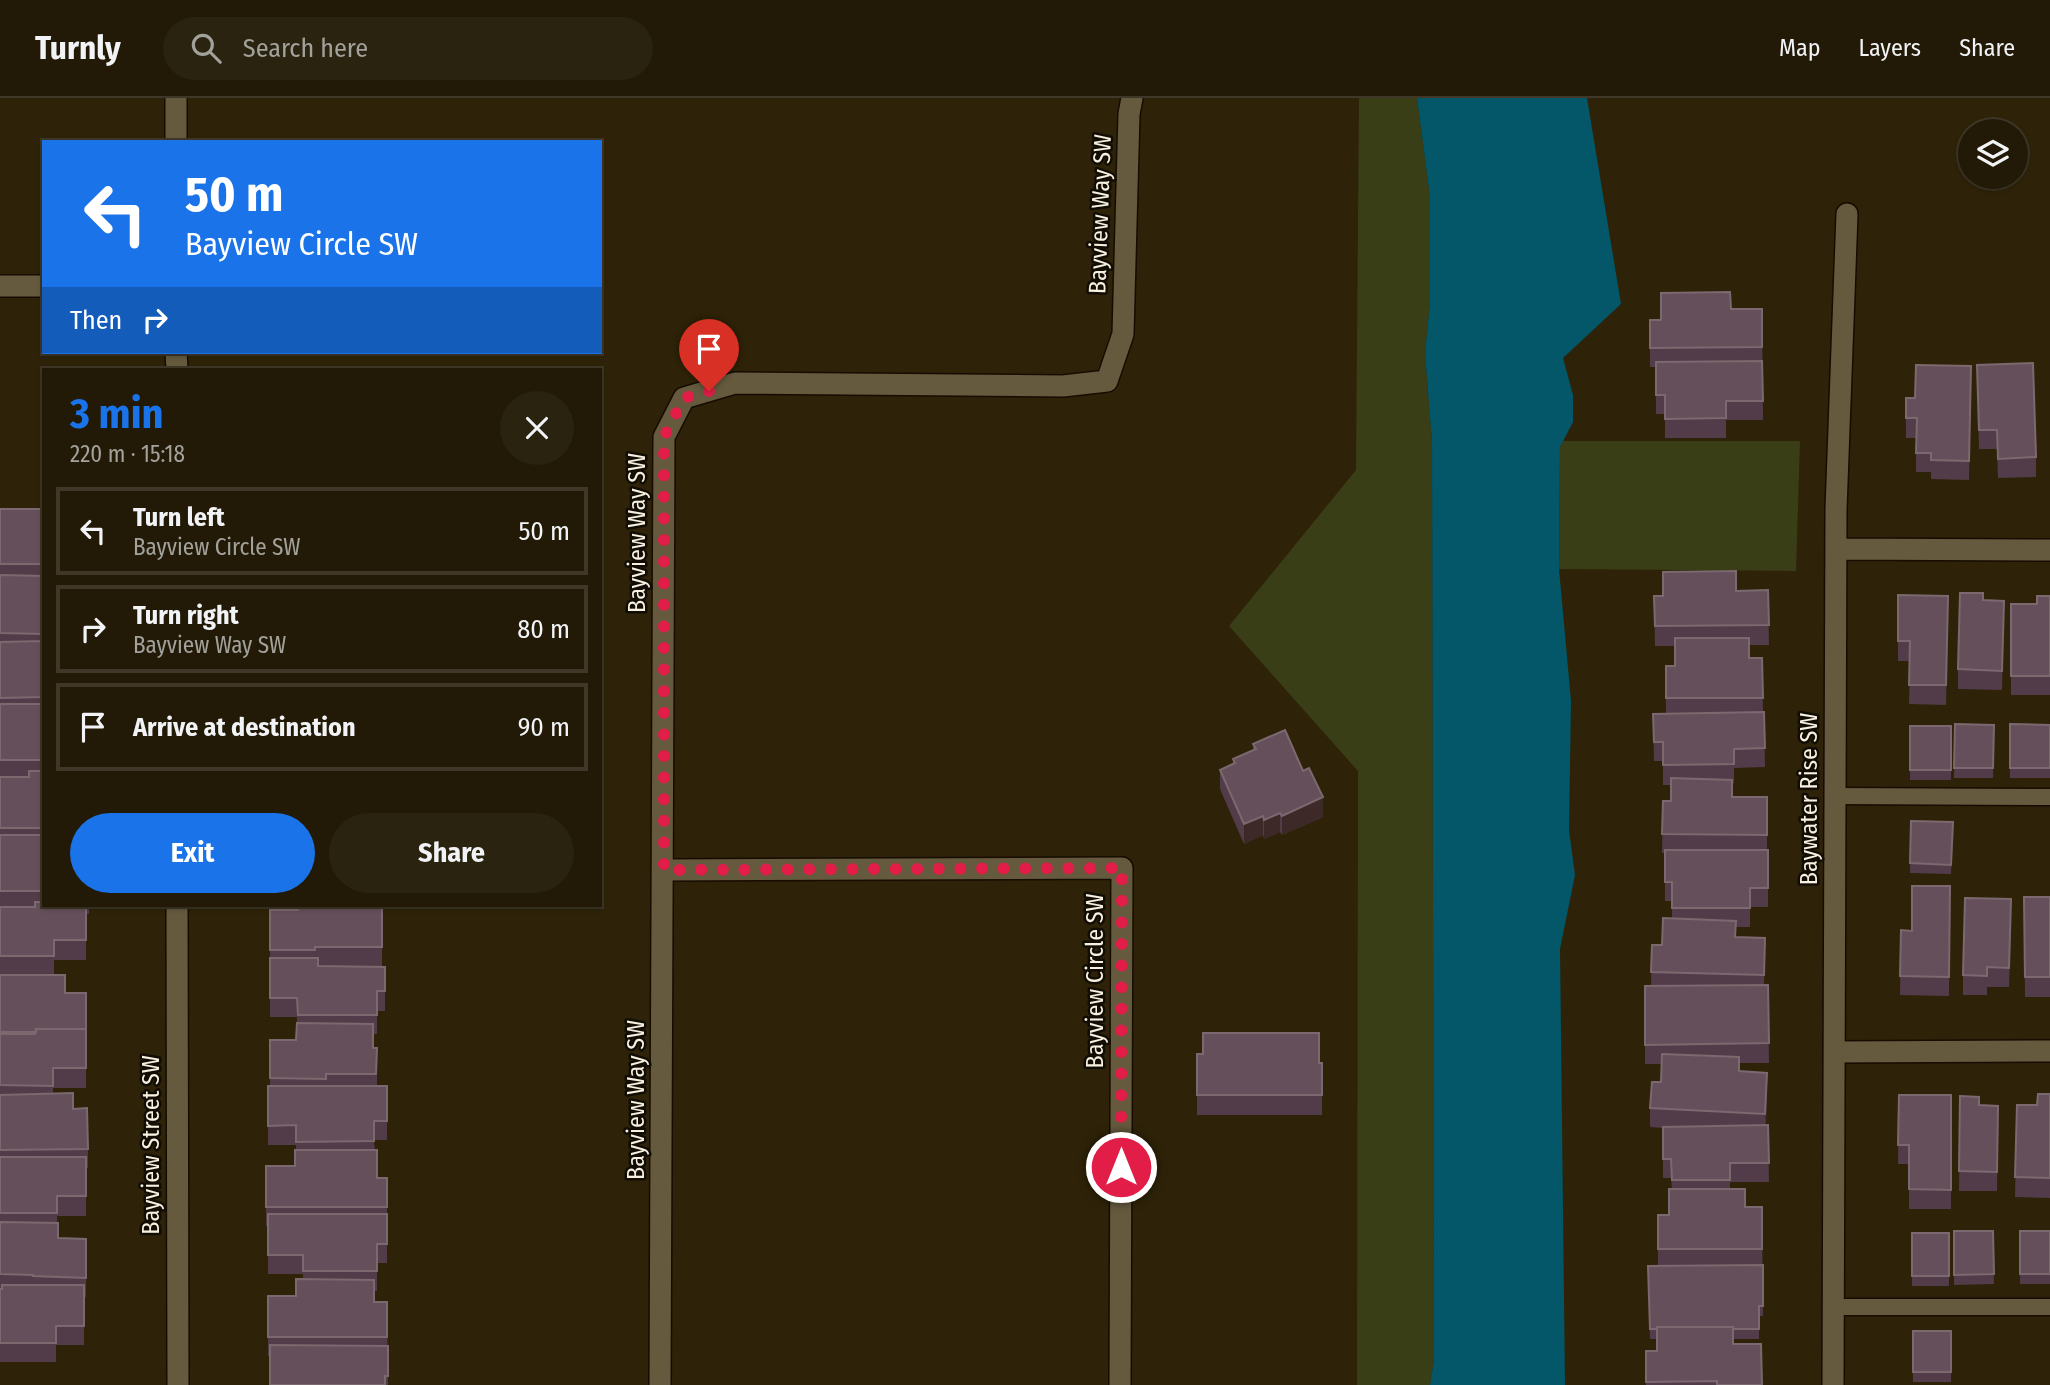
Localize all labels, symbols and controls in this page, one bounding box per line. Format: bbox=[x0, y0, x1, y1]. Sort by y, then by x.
search box bbox=[163, 17, 653, 80]
text: Turnly bbox=[35, 28, 121, 68]
icon: search bbox=[187, 29, 225, 67]
text: Search here bbox=[243, 33, 368, 64]
text: Map bbox=[1779, 34, 1821, 62]
text: Layers bbox=[1859, 34, 1921, 62]
text: Share bbox=[1959, 34, 2015, 62]
map controls bbox=[1958, 119, 2028, 189]
button: layers bbox=[1958, 119, 2028, 189]
street label: Bayview Way SW bbox=[1083, 134, 1117, 294]
text: 50 m bbox=[185, 165, 283, 224]
icon: left bbox=[70, 168, 161, 259]
text: Bayview Circle SW bbox=[185, 225, 418, 263]
icon: right bbox=[136, 301, 174, 339]
text: Then bbox=[70, 305, 122, 336]
pin bbox=[679, 319, 739, 391]
icon: arrive bbox=[690, 330, 728, 368]
text: 3 min bbox=[70, 389, 164, 439]
button: close bbox=[500, 391, 574, 465]
text: 220 m · 15:18 bbox=[70, 440, 185, 468]
street label: Bayview Way SW bbox=[623, 453, 651, 613]
text: Turn left bbox=[133, 502, 225, 533]
icon: left bbox=[74, 512, 112, 550]
text: 50 m bbox=[518, 516, 570, 547]
text: Bayview Circle SW bbox=[133, 533, 300, 561]
text: Turn right bbox=[133, 600, 239, 631]
icon: right bbox=[74, 610, 112, 648]
text: 80 m bbox=[517, 614, 570, 645]
text: Bayview Way SW bbox=[133, 631, 286, 659]
icon: arrive bbox=[74, 708, 112, 746]
text: Arrive at destination bbox=[133, 712, 356, 743]
text: 90 m bbox=[518, 712, 570, 743]
street label: Baywater Rise SW bbox=[1795, 713, 1823, 885]
button: Exit bbox=[70, 813, 315, 893]
button: Share bbox=[329, 813, 574, 893]
street label: Bayview Circle SW bbox=[1081, 894, 1109, 1068]
street label: Bayview Way SW bbox=[622, 1020, 650, 1180]
street label: Bayview Street SW bbox=[137, 1055, 165, 1235]
position arrow bbox=[1084, 1130, 1158, 1204]

